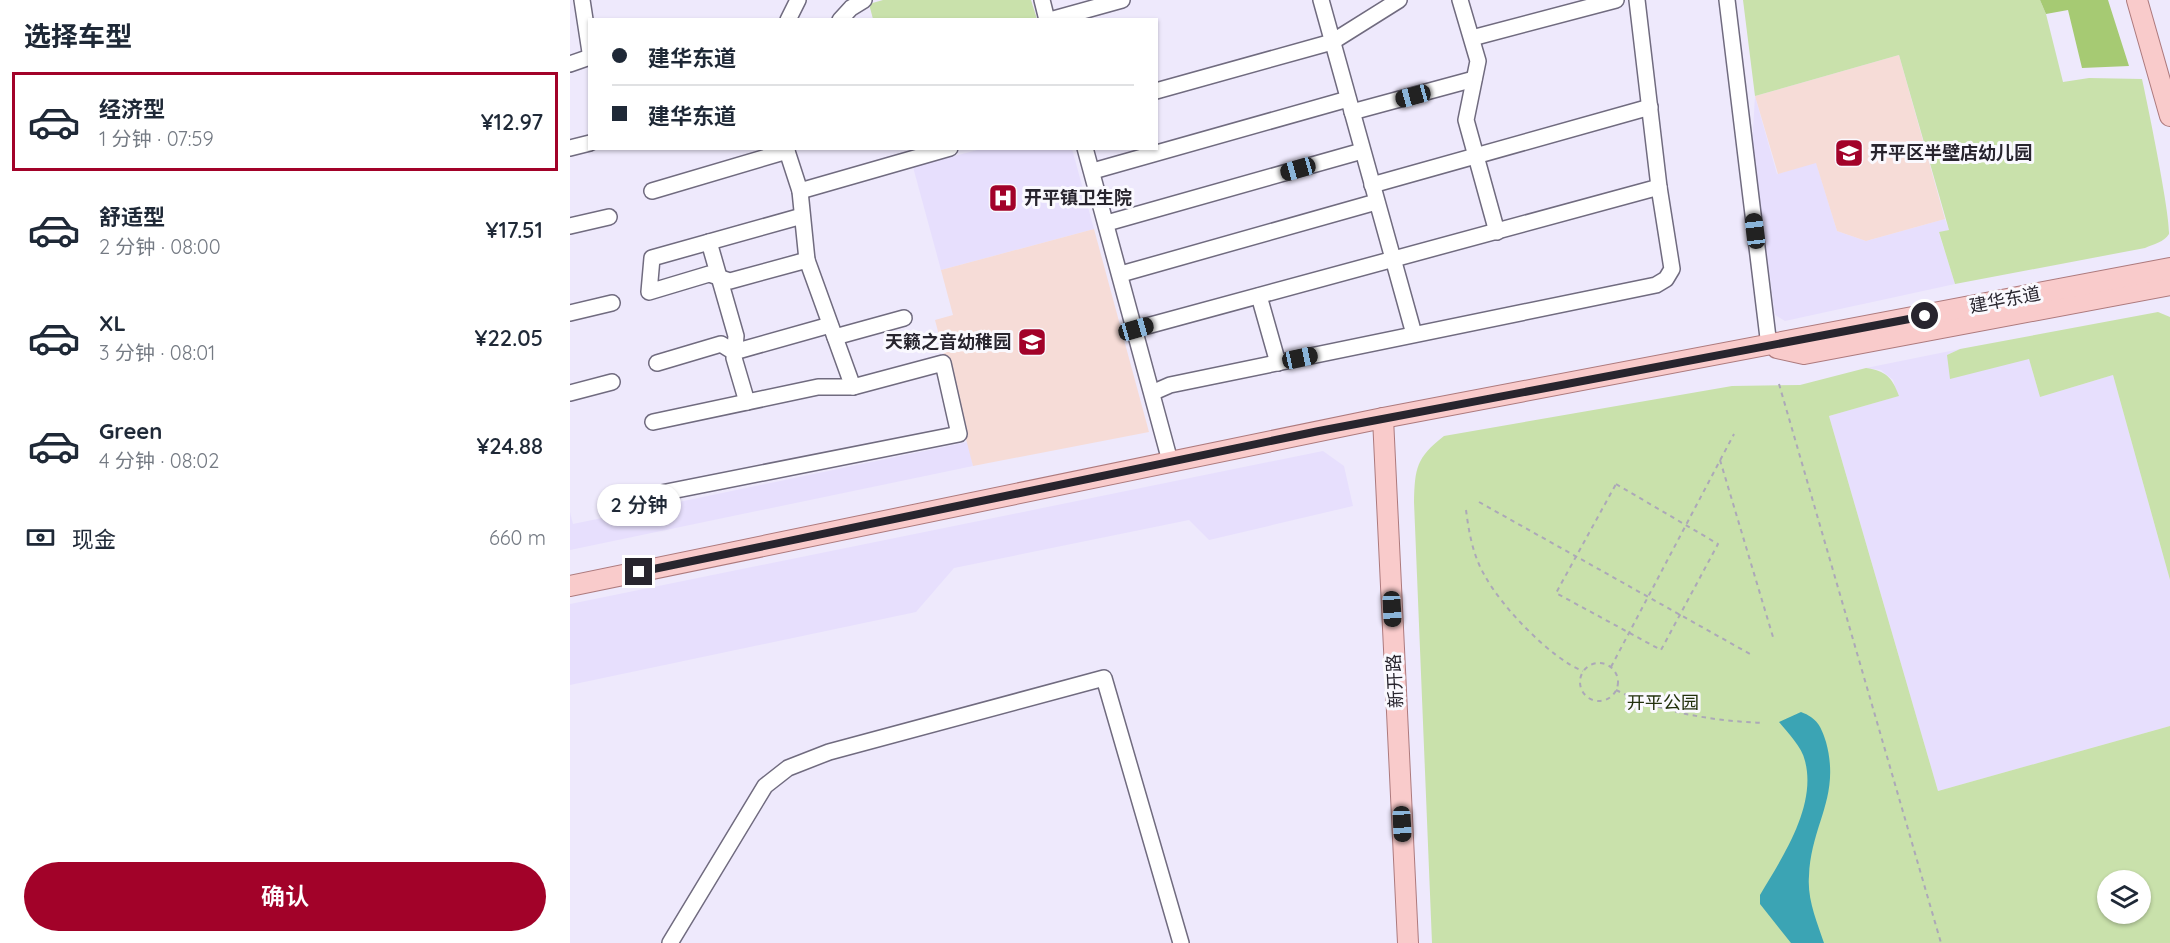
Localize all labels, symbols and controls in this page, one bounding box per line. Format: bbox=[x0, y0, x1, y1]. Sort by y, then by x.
text: 选择车型 bbox=[24, 19, 132, 53]
text: 建华东道 bbox=[648, 44, 736, 72]
car bbox=[1393, 83, 1433, 109]
icon: car bbox=[27, 95, 81, 149]
text: 经济型 bbox=[99, 95, 165, 123]
text: 建华东道 bbox=[648, 102, 736, 130]
text: ¥12.97 bbox=[481, 108, 543, 136]
text: 1 分钟 · 07:59 bbox=[99, 126, 214, 151]
school or university icon: 开平区半壁店幼儿园 bbox=[1833, 137, 1865, 169]
place label: 开平区半壁店幼儿园 bbox=[1870, 141, 2032, 164]
car bbox=[1278, 155, 1318, 183]
hospital icon: 开平镇卫生院 bbox=[987, 182, 1019, 214]
place label: 开平镇卫生院 bbox=[1024, 186, 1132, 209]
icon: car bbox=[27, 203, 81, 257]
text: 舒适型 bbox=[99, 203, 165, 231]
car bbox=[1744, 212, 1766, 250]
text: ¥17.51 bbox=[486, 216, 543, 244]
text: 2 分钟 · 08:00 bbox=[99, 234, 221, 259]
street label: 建华东道 bbox=[1967, 281, 2042, 318]
route start bbox=[1911, 302, 1938, 329]
text: XL bbox=[99, 309, 126, 337]
icon: car bbox=[27, 311, 81, 365]
car bbox=[1116, 315, 1156, 343]
text: ¥22.05 bbox=[475, 324, 543, 352]
school or university icon: 天籁之音幼稚园 bbox=[1016, 326, 1048, 358]
place label: 天籁之音幼稚园 bbox=[885, 330, 1011, 353]
text: 3 分钟 · 08:01 bbox=[99, 340, 216, 365]
car bbox=[1281, 345, 1319, 371]
text: Green bbox=[99, 417, 162, 445]
icon: car bbox=[27, 419, 81, 473]
text: ¥24.88 bbox=[476, 432, 543, 460]
text: 4 分钟 · 08:02 bbox=[99, 448, 219, 473]
callout: 2 分钟 bbox=[597, 485, 681, 527]
text: 2 分钟 bbox=[611, 492, 667, 517]
icon: cash bbox=[24, 521, 57, 554]
text: 现金 bbox=[72, 525, 116, 553]
text: 660 m bbox=[489, 525, 546, 550]
route end bbox=[625, 558, 652, 585]
car bbox=[1382, 591, 1402, 627]
street label: 新开路 bbox=[1382, 653, 1407, 709]
park label: 开平公园 bbox=[1627, 691, 1699, 714]
car bbox=[1392, 806, 1412, 842]
button: 确认 bbox=[24, 862, 546, 931]
map controls bbox=[2097, 870, 2151, 924]
button: layers bbox=[2097, 870, 2151, 924]

